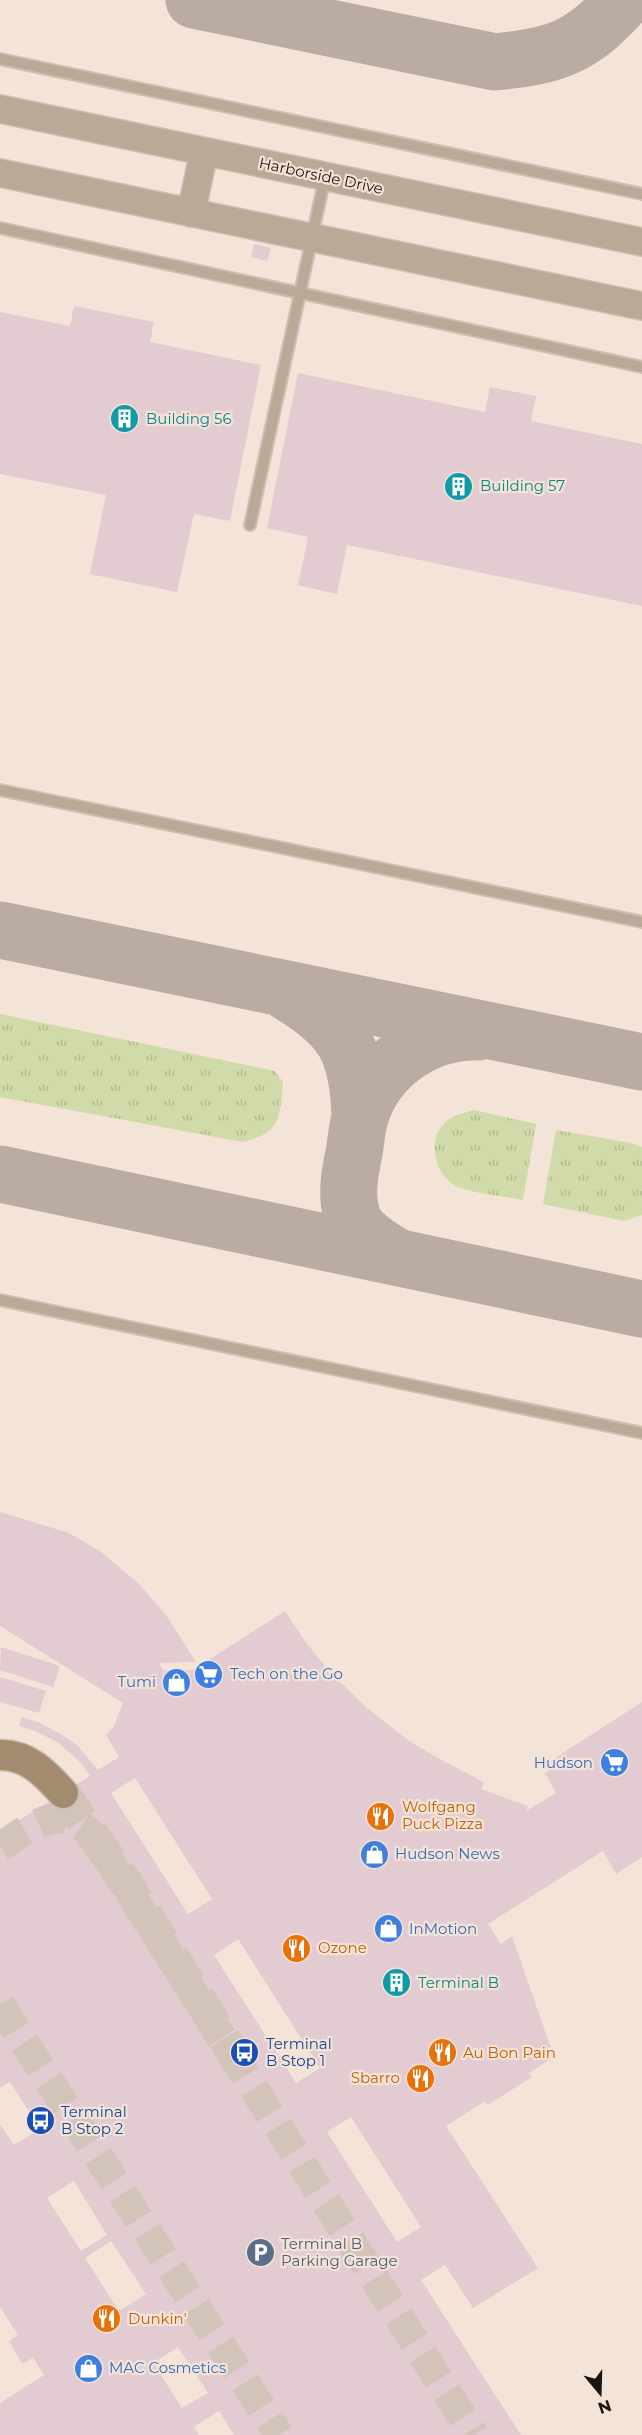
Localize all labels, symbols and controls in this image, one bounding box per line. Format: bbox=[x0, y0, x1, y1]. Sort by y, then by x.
street label: Harborside Drive bbox=[257, 153, 385, 198]
building icon: Building 56 bbox=[109, 403, 141, 435]
place label: Building 56 bbox=[146, 409, 232, 428]
building icon: Building 57 bbox=[443, 470, 475, 502]
place label: Building 57 bbox=[480, 476, 565, 495]
supermarket icon: Tech on the Go bbox=[193, 1658, 225, 1690]
place label: Tech on the Go bbox=[230, 1664, 343, 1683]
shop icon: Tumi bbox=[161, 1666, 193, 1698]
place label: Tumi bbox=[118, 1672, 156, 1691]
supermarket icon: Hudson bbox=[598, 1747, 630, 1779]
place label: Hudson bbox=[534, 1753, 593, 1772]
place label: Wolfgang Puck Pizza bbox=[402, 1797, 483, 1833]
restaurant icon: Wolfgang Puck Pizza bbox=[365, 1800, 397, 1832]
shop icon: Hudson News bbox=[358, 1838, 390, 1870]
place label: Hudson News bbox=[395, 1844, 500, 1863]
shop icon: InMotion bbox=[372, 1913, 404, 1945]
place label: InMotion bbox=[409, 1919, 477, 1938]
restaurant icon: Ozone bbox=[281, 1932, 313, 1964]
place label: Ozone bbox=[318, 1938, 367, 1957]
building icon: Terminal B bbox=[381, 1967, 413, 1999]
place label: Terminal B bbox=[418, 1973, 499, 1992]
place label: Terminal B Stop 1 bbox=[266, 2034, 332, 2070]
bus stop icon: Terminal B Stop 1 bbox=[229, 2037, 261, 2069]
restaurant icon: Au Bon Pain bbox=[426, 2037, 458, 2069]
place label: Au Bon Pain bbox=[463, 2043, 556, 2062]
restaurant icon: Sbarro bbox=[405, 2062, 437, 2094]
place label: Sbarro bbox=[351, 2068, 400, 2087]
place label: Terminal B Stop 2 bbox=[61, 2102, 127, 2138]
bus stop icon: Terminal B Stop 2 bbox=[24, 2105, 56, 2137]
place label: Terminal B Parking Garage bbox=[281, 2234, 398, 2270]
parking icon: Terminal B Parking Garage bbox=[244, 2237, 276, 2269]
restaurant icon: Dunkin' bbox=[91, 2303, 123, 2335]
place label: Dunkin' bbox=[128, 2309, 187, 2328]
shop icon: MAC Cosmetics bbox=[72, 2352, 104, 2384]
place label: MAC Cosmetics bbox=[109, 2358, 226, 2377]
north arrow bbox=[570, 2363, 630, 2423]
text: N bbox=[596, 2396, 614, 2418]

